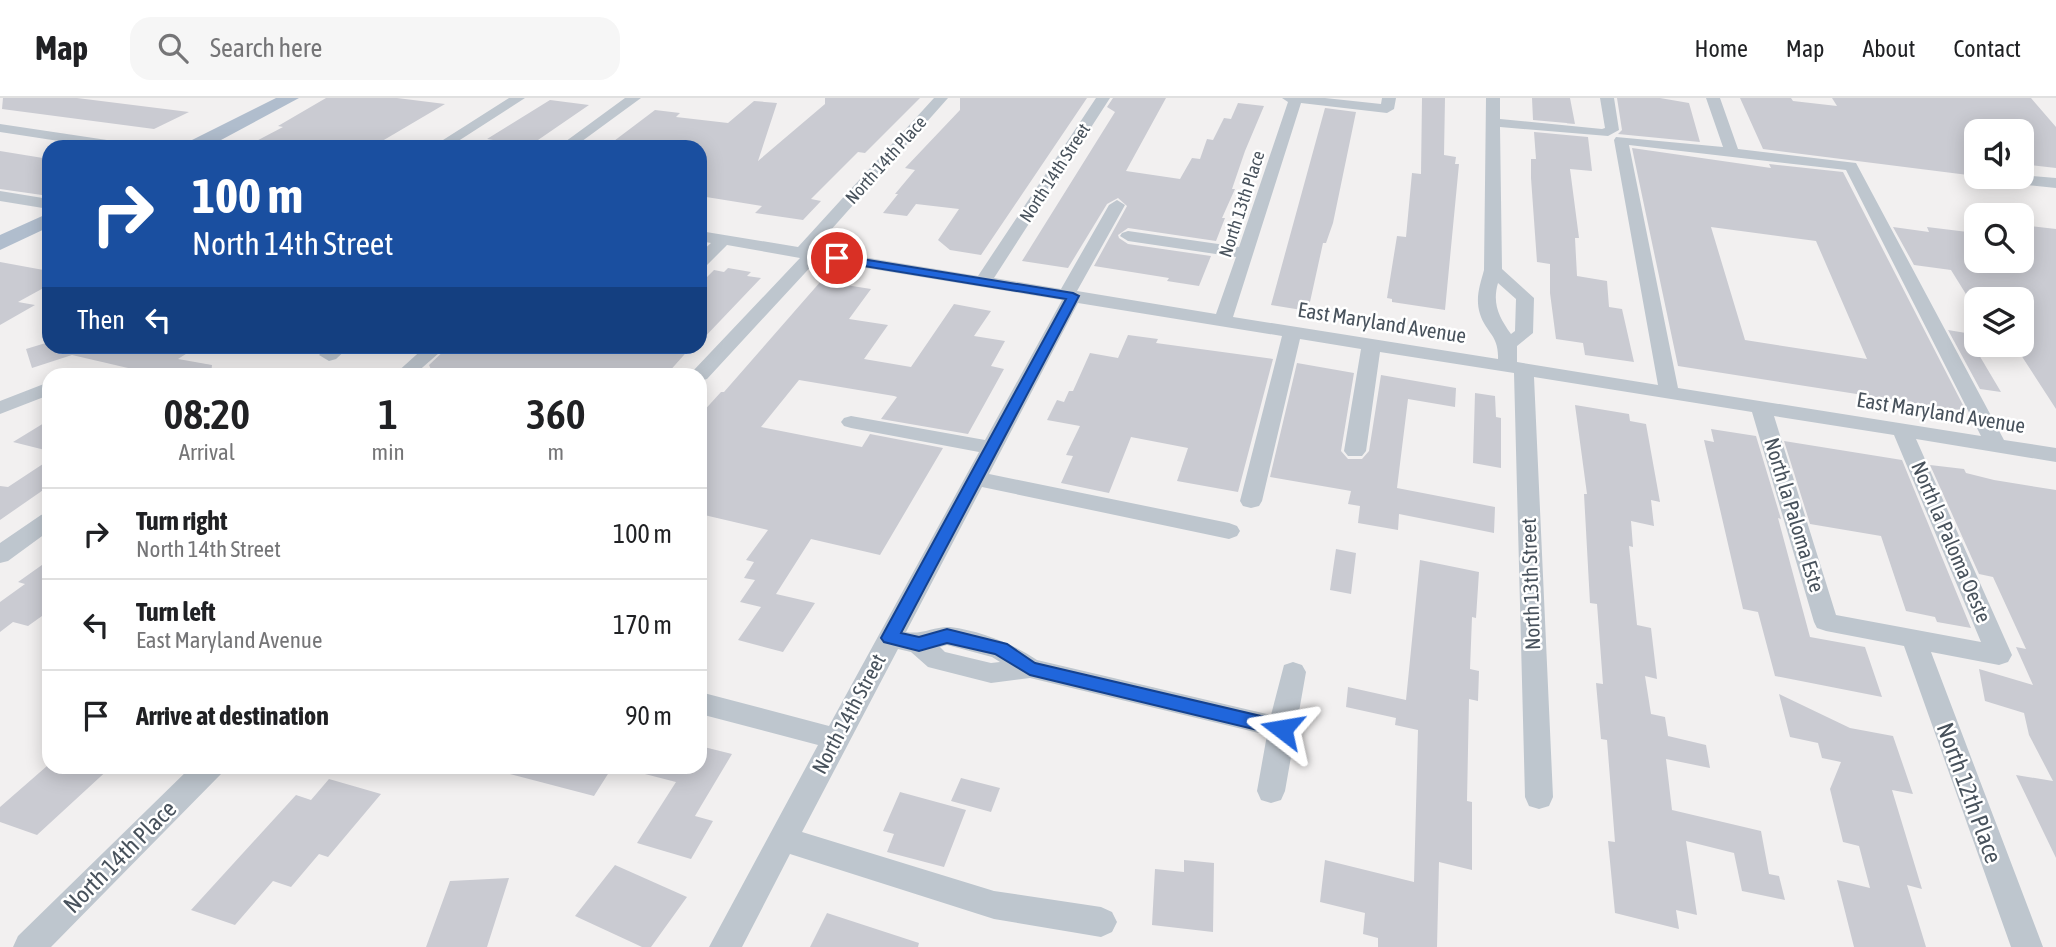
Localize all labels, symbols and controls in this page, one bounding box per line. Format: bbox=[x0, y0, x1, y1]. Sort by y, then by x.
search box bbox=[130, 17, 620, 80]
text: Map bbox=[35, 29, 88, 67]
icon: search bbox=[154, 29, 192, 67]
text: Search here bbox=[210, 33, 322, 63]
text: Home bbox=[1694, 35, 1748, 62]
text: Map bbox=[1786, 35, 1824, 62]
text: About bbox=[1862, 35, 1915, 62]
text: Contact bbox=[1953, 35, 2021, 62]
street label: North 14th Place bbox=[841, 112, 930, 208]
street label: North 14th Street bbox=[1015, 119, 1094, 226]
map controls bbox=[1964, 119, 2034, 357]
button: sound bbox=[1964, 119, 2034, 189]
street label: North 13th Place bbox=[1214, 148, 1269, 260]
text: 100 m bbox=[192, 167, 303, 223]
icon: right bbox=[77, 168, 168, 259]
button: search bbox=[1964, 203, 2034, 273]
text: North 14th Street bbox=[192, 225, 394, 262]
pin bbox=[807, 228, 867, 288]
icon: arrive bbox=[818, 239, 856, 277]
button: layers bbox=[1964, 287, 2034, 357]
street label: East Maryland Avenue bbox=[1296, 297, 1468, 347]
icon: left bbox=[139, 301, 177, 339]
text: Then bbox=[77, 305, 125, 335]
street label: East Maryland Avenue bbox=[1855, 387, 2027, 437]
text: 08:20 bbox=[164, 390, 250, 438]
text: 1 bbox=[378, 390, 398, 438]
text: 360 bbox=[526, 390, 585, 438]
street label: North la Paloma Este bbox=[1760, 435, 1830, 595]
text: Arrival bbox=[179, 439, 235, 465]
text: min bbox=[372, 439, 405, 465]
text: m bbox=[548, 439, 564, 465]
street label: North la Paloma Oeste bbox=[1907, 457, 1997, 626]
text: Turn right bbox=[136, 506, 227, 536]
icon: right bbox=[77, 515, 115, 553]
street label: North 13th Street bbox=[1516, 518, 1544, 651]
text: 100 m bbox=[613, 519, 672, 549]
text: North 14th Street bbox=[136, 536, 281, 562]
text: Turn left bbox=[136, 597, 216, 627]
icon: left bbox=[77, 606, 115, 644]
text: 170 m bbox=[613, 610, 672, 640]
text: East Maryland Avenue bbox=[136, 627, 322, 653]
street label: North 14th Street bbox=[806, 649, 890, 778]
position arrow bbox=[1245, 692, 1319, 766]
icon: arrive bbox=[77, 697, 115, 735]
text: Arrive at destination bbox=[136, 701, 329, 731]
text: 90 m bbox=[625, 701, 672, 731]
street label: North 12th Place bbox=[1932, 719, 2007, 867]
street label: North 14th Place bbox=[58, 795, 181, 918]

